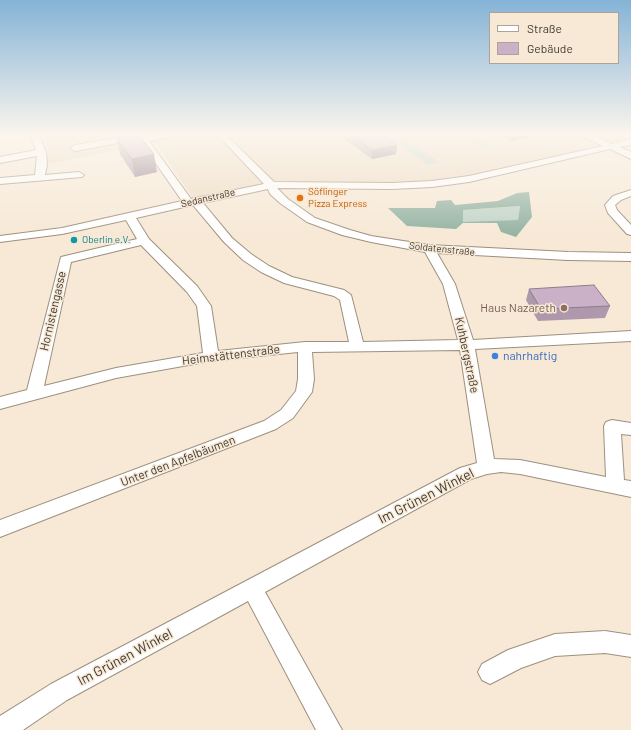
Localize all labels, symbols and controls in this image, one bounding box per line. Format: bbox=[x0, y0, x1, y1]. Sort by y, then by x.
legend bbox=[489, 12, 619, 64]
text: Straße bbox=[527, 21, 562, 35]
text: Gebäude bbox=[527, 41, 573, 55]
street label: Sedanstraße bbox=[180, 186, 236, 210]
place label: Söflinger Pizza Express bbox=[308, 186, 367, 210]
marker: Söflinger Pizza Express bbox=[295, 193, 305, 203]
place label: Oberlin e.V. bbox=[82, 234, 131, 246]
marker: Oberlin e.V. bbox=[69, 235, 79, 245]
street label: Soldatenstraße bbox=[408, 240, 476, 258]
street label: Hornistengasse bbox=[37, 270, 69, 352]
place label: Haus Nazareth bbox=[480, 301, 556, 315]
marker: Haus Nazareth bbox=[559, 303, 569, 313]
street label: Kuhbergstraße bbox=[452, 316, 482, 394]
street label: Heimstättenstraße bbox=[181, 342, 281, 368]
place label: nahrhaftig bbox=[503, 349, 557, 363]
marker: nahrhaftig bbox=[490, 351, 500, 361]
street label: Unter den Apfelbäumen bbox=[118, 432, 238, 490]
street label: Im Grünen Winkel bbox=[375, 465, 477, 527]
street label: Im Grünen Winkel bbox=[75, 625, 175, 689]

